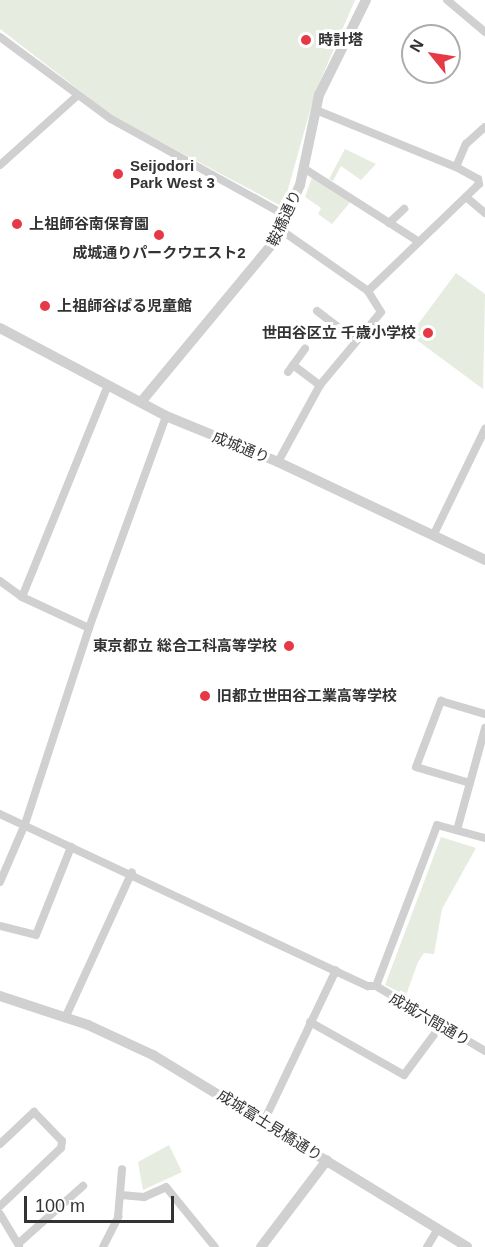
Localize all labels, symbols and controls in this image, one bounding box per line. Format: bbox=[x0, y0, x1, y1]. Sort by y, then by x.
north arrow bbox=[401, 24, 461, 84]
place label: 時計塔 bbox=[318, 31, 363, 49]
marker: 時計塔 bbox=[299, 33, 313, 47]
text: N bbox=[406, 36, 427, 55]
place label: Seijodori Park West 3 bbox=[130, 156, 215, 191]
marker: Seijodori Park West 3 bbox=[111, 167, 125, 181]
street label: 鞍橋通り bbox=[263, 187, 305, 249]
place label: 上祖師谷南保育園 bbox=[29, 215, 149, 233]
marker: 上祖師谷南保育園 bbox=[10, 217, 24, 231]
marker: 成城通りパークウエスト2 bbox=[152, 228, 166, 242]
place label: 成城通りパークウエスト2 bbox=[72, 244, 246, 262]
place label: 上祖師谷ぱる児童館 bbox=[57, 297, 192, 315]
marker: 上祖師谷ぱる児童館 bbox=[38, 299, 52, 313]
place label: 世田谷区立 千歳小学校 bbox=[262, 324, 416, 342]
marker: 世田谷区立 千歳小学校 bbox=[421, 326, 435, 340]
street label: 成城通り bbox=[210, 427, 272, 467]
place label: 東京都立 総合工科高等学校 bbox=[93, 637, 277, 655]
marker: 東京都立 総合工科高等学校 bbox=[282, 639, 296, 653]
place label: 旧都立世田谷工業高等学校 bbox=[217, 687, 397, 705]
marker: 旧都立世田谷工業高等学校 bbox=[198, 689, 212, 703]
street label: 成城六間通り bbox=[387, 989, 473, 1049]
street label: 成城富士見橋通り bbox=[214, 1086, 326, 1164]
scale bar bbox=[27, 1184, 177, 1222]
text: 100 m bbox=[35, 1196, 85, 1216]

